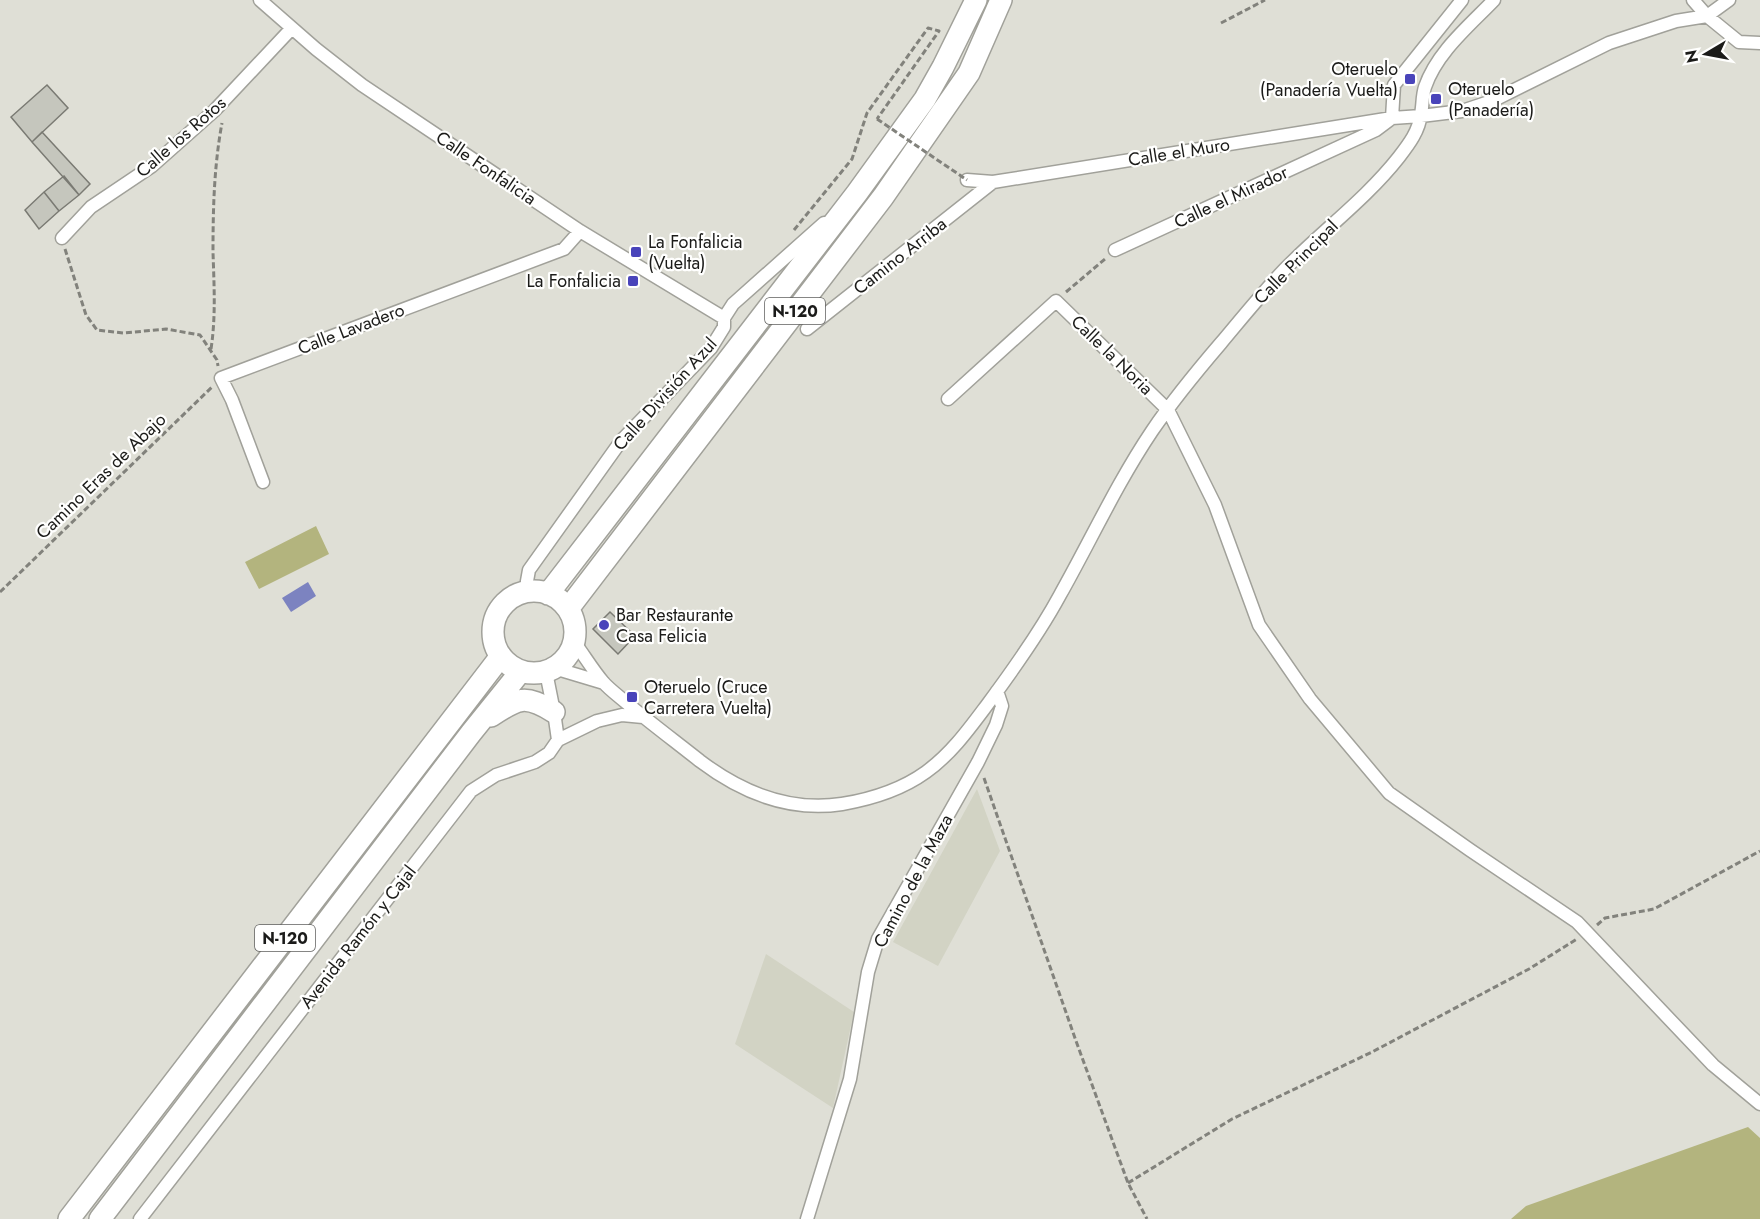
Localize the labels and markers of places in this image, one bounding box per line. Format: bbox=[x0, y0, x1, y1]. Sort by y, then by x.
place label: Oteruelo (Panadería Vuelta) bbox=[1260, 56, 1398, 103]
marker: Oteruelo (Panadería Vuelta) bbox=[1403, 72, 1417, 86]
place label: Oteruelo (Panadería) bbox=[1448, 76, 1534, 123]
marker: Oteruelo (Panadería) bbox=[1429, 92, 1443, 106]
place label: La Fonfalicia (Vuelta) bbox=[648, 229, 742, 276]
marker: La Fonfalicia (Vuelta) bbox=[629, 245, 643, 259]
place label: La Fonfalicia bbox=[527, 268, 621, 294]
marker: La Fonfalicia bbox=[626, 274, 640, 288]
place label: Bar Restaurante Casa Felicia bbox=[616, 602, 733, 649]
marker: Bar Restaurante Casa Felicia bbox=[597, 618, 611, 632]
place label: Oteruelo (Cruce Carretera Vuelta) bbox=[644, 674, 772, 721]
marker: Oteruelo (Cruce Carretera Vuelta) bbox=[625, 690, 639, 704]

